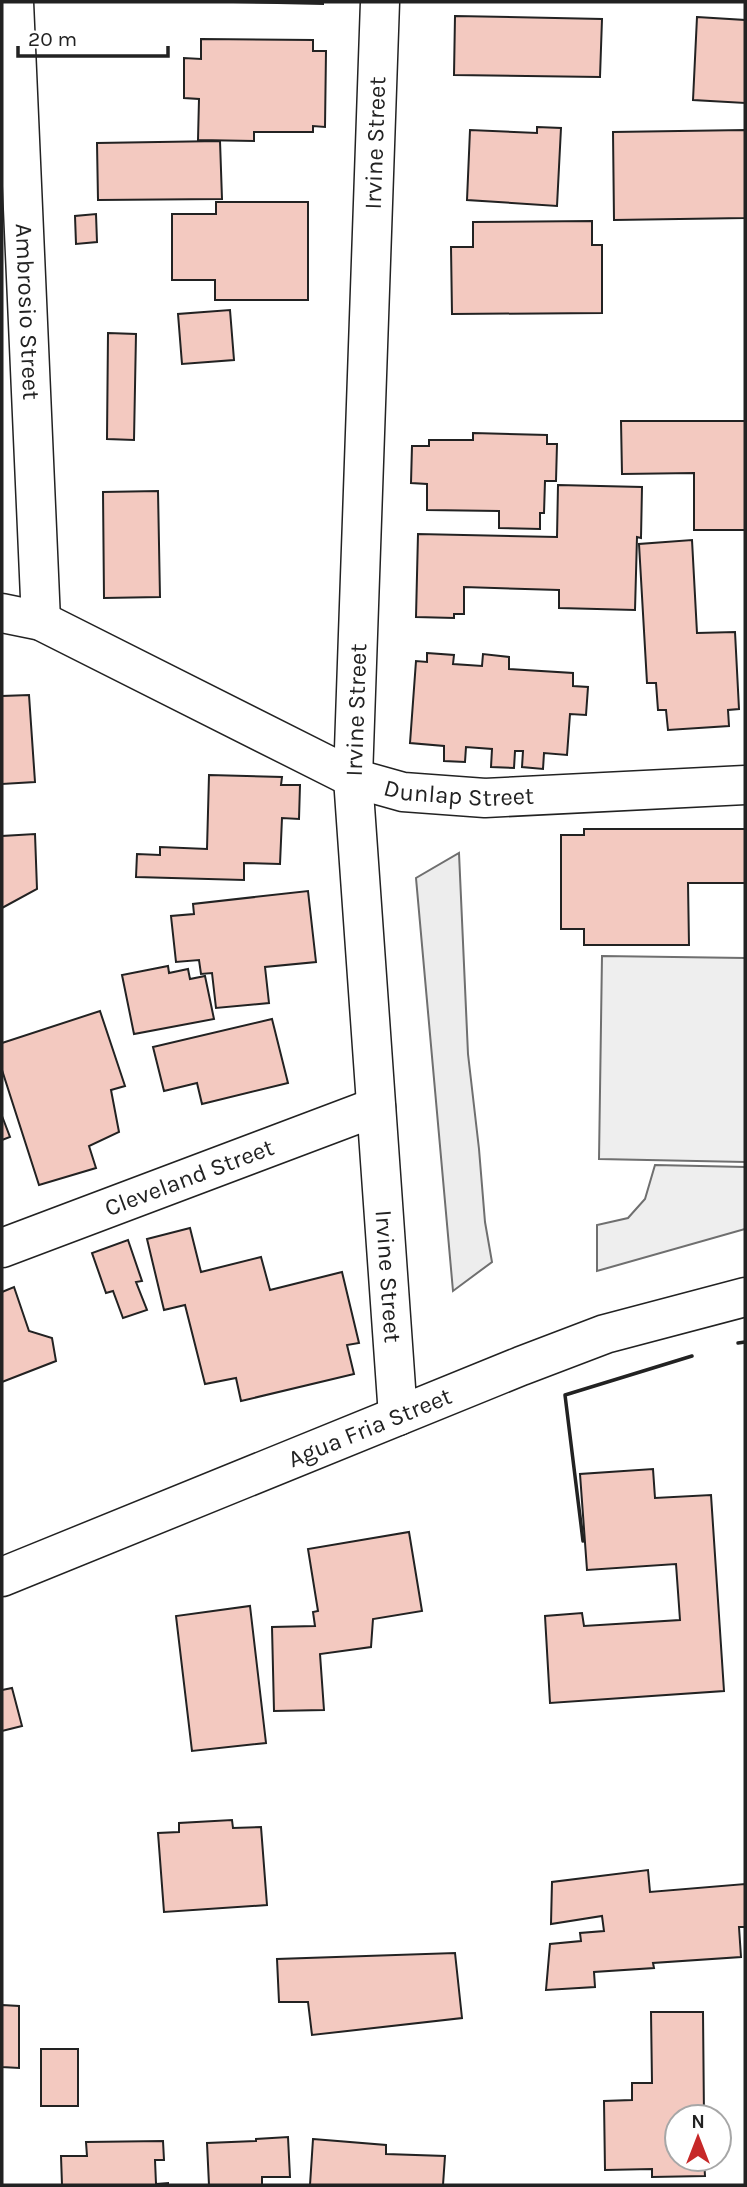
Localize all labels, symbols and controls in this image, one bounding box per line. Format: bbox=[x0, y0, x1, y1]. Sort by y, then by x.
scale bar bbox=[18, 14, 168, 58]
text: 20 m bbox=[28, 27, 77, 51]
street label: Irvine Street bbox=[359, 76, 391, 210]
street label: Ambrosio Street bbox=[10, 223, 45, 401]
street label: Irvine Street bbox=[340, 643, 372, 777]
street label: Dunlap Street bbox=[381, 773, 535, 812]
street label: Cleveland Street bbox=[101, 1133, 278, 1222]
street label: Irvine Street bbox=[369, 1209, 407, 1344]
street label: Agua Fria Street bbox=[284, 1382, 456, 1473]
north arrow bbox=[663, 2103, 733, 2173]
text: N bbox=[691, 2111, 705, 2133]

